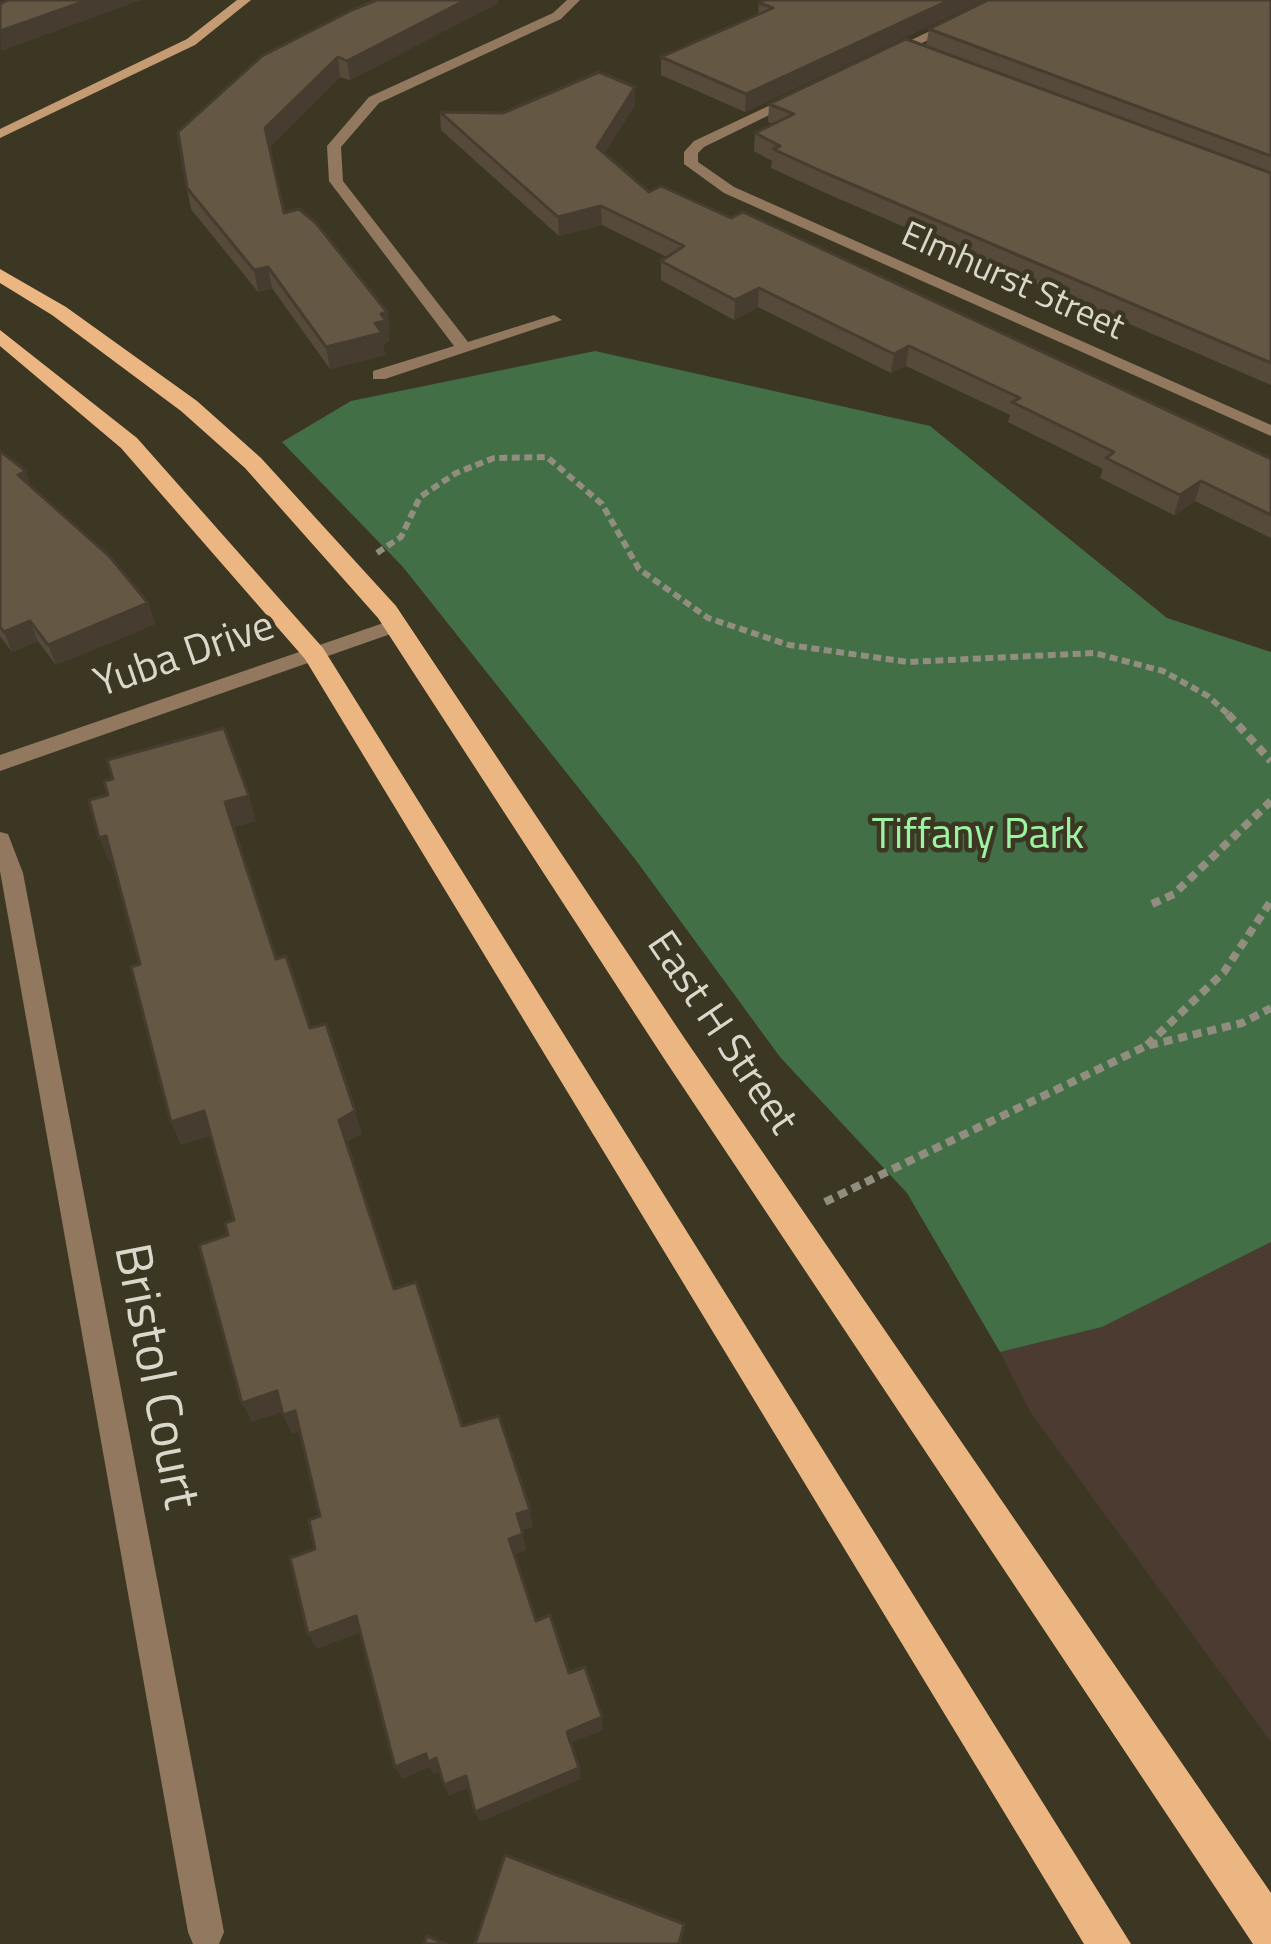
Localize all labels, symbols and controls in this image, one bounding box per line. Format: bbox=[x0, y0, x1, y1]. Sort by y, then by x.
street label: Elmhurst Street bbox=[894, 215, 1130, 351]
street label: Yuba Drive bbox=[89, 603, 281, 711]
park label: Tiffany Park bbox=[872, 813, 1084, 863]
street label: East H Street bbox=[634, 923, 806, 1145]
street label: Bristol Court bbox=[97, 1239, 209, 1515]

